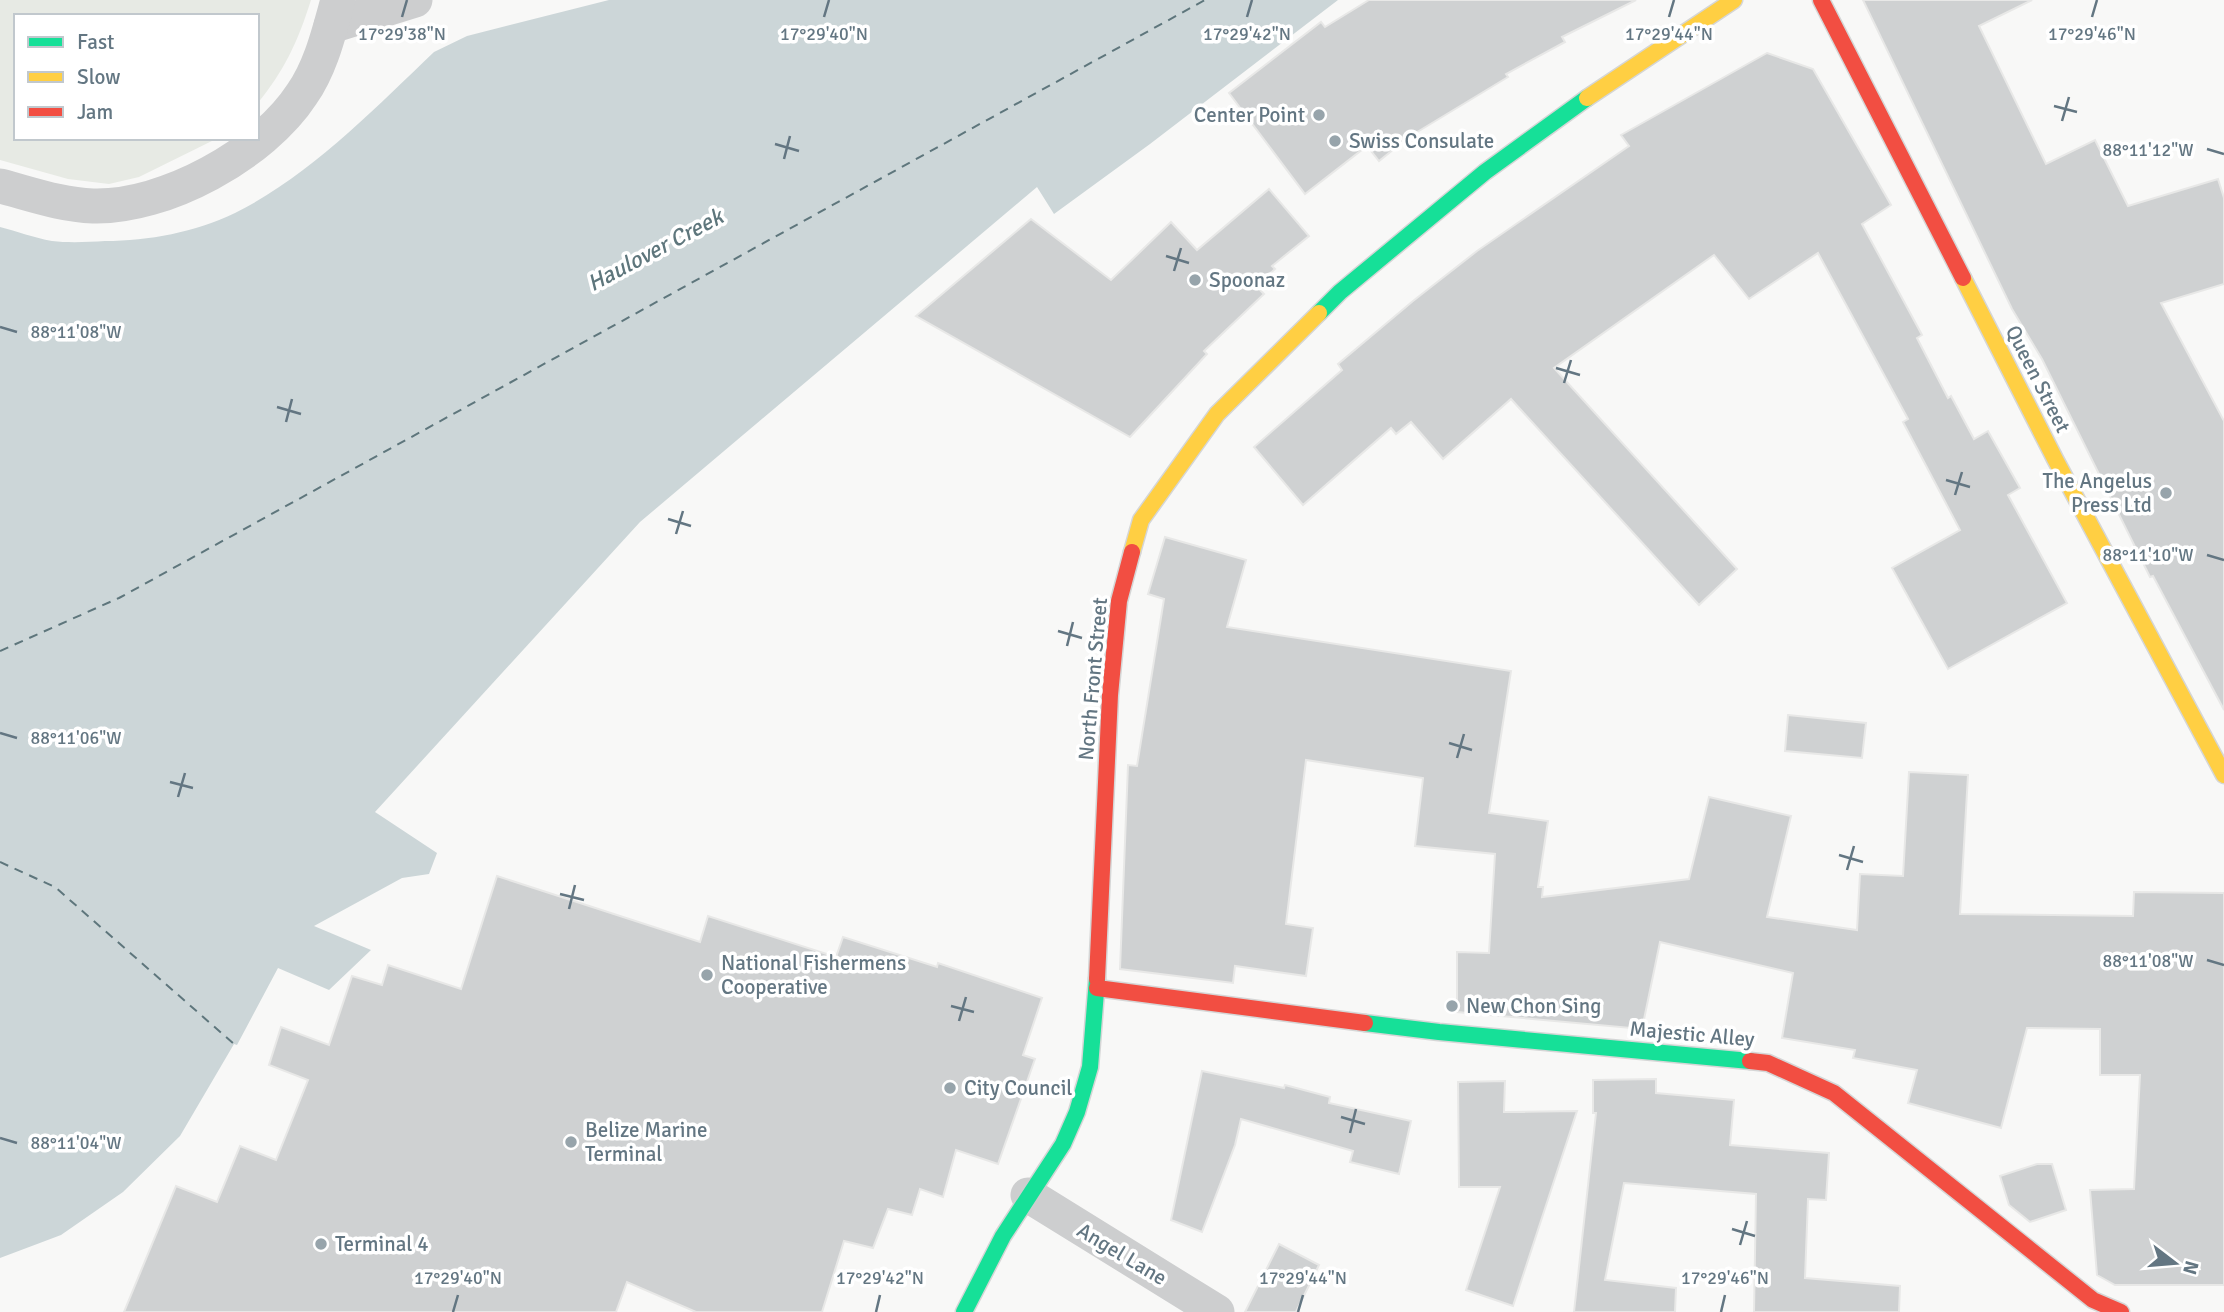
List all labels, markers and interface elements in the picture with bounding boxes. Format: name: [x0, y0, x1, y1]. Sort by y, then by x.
legend: [14, 14, 259, 140]
text: 17°29'38"N: [358, 23, 446, 45]
text: 17°29'40"N: [780, 23, 868, 45]
text: 17°29'42"N: [1203, 23, 1291, 45]
text: 17°29'44"N: [1625, 23, 1713, 45]
text: 17°29'46"N: [2048, 23, 2136, 45]
text: Fast: [77, 29, 114, 55]
text: Slow: [77, 64, 121, 90]
text: Jam: [77, 99, 113, 125]
place label: Center Point: [1194, 102, 1305, 128]
marker: Center Point: [1311, 107, 1327, 123]
place label: Swiss Consulate: [1349, 128, 1494, 154]
marker: Swiss Consulate: [1327, 133, 1343, 149]
text: 88°11'12"W: [2103, 139, 2193, 161]
water label: Haulover Creek: [582, 201, 730, 298]
place label: Spoonaz: [1209, 267, 1285, 293]
marker: Spoonaz: [1187, 272, 1203, 288]
text: 88°11'08"W: [31, 321, 121, 343]
street label: Queen Street: [2000, 321, 2076, 437]
place label: The Angelus Press Ltd: [2043, 468, 2152, 518]
marker: The Angelus Press Ltd: [2158, 485, 2174, 501]
text: 88°11'10"W: [2103, 544, 2193, 566]
street label: North Front Street: [1073, 596, 1113, 762]
text: 88°11'06"W: [31, 727, 121, 749]
place label: National Fishermens Cooperative: [721, 950, 906, 1000]
text: 88°11'08"W: [2103, 950, 2193, 972]
marker: National Fishermens Cooperative: [699, 967, 715, 983]
place label: New Chon Sing: [1466, 993, 1601, 1019]
marker: New Chon Sing: [1444, 998, 1460, 1014]
street label: Majestic Alley: [1628, 1016, 1756, 1052]
place label: City Council: [964, 1075, 1073, 1101]
marker: City Council: [942, 1080, 958, 1096]
place label: Belize Marine Terminal: [585, 1117, 708, 1167]
text: 88°11'04"W: [31, 1132, 121, 1154]
marker: Belize Marine Terminal: [563, 1134, 579, 1150]
street label: Angel Lane: [1072, 1217, 1172, 1291]
north arrow: [2140, 1228, 2210, 1298]
place label: Terminal 4: [335, 1231, 428, 1257]
marker: Terminal 4: [313, 1236, 329, 1252]
text: N: [2177, 1258, 2204, 1277]
text: 17°29'40"N: [414, 1267, 502, 1289]
text: 17°29'42"N: [836, 1267, 924, 1289]
text: 17°29'44"N: [1259, 1267, 1347, 1289]
text: 17°29'46"N: [1681, 1267, 1769, 1289]

